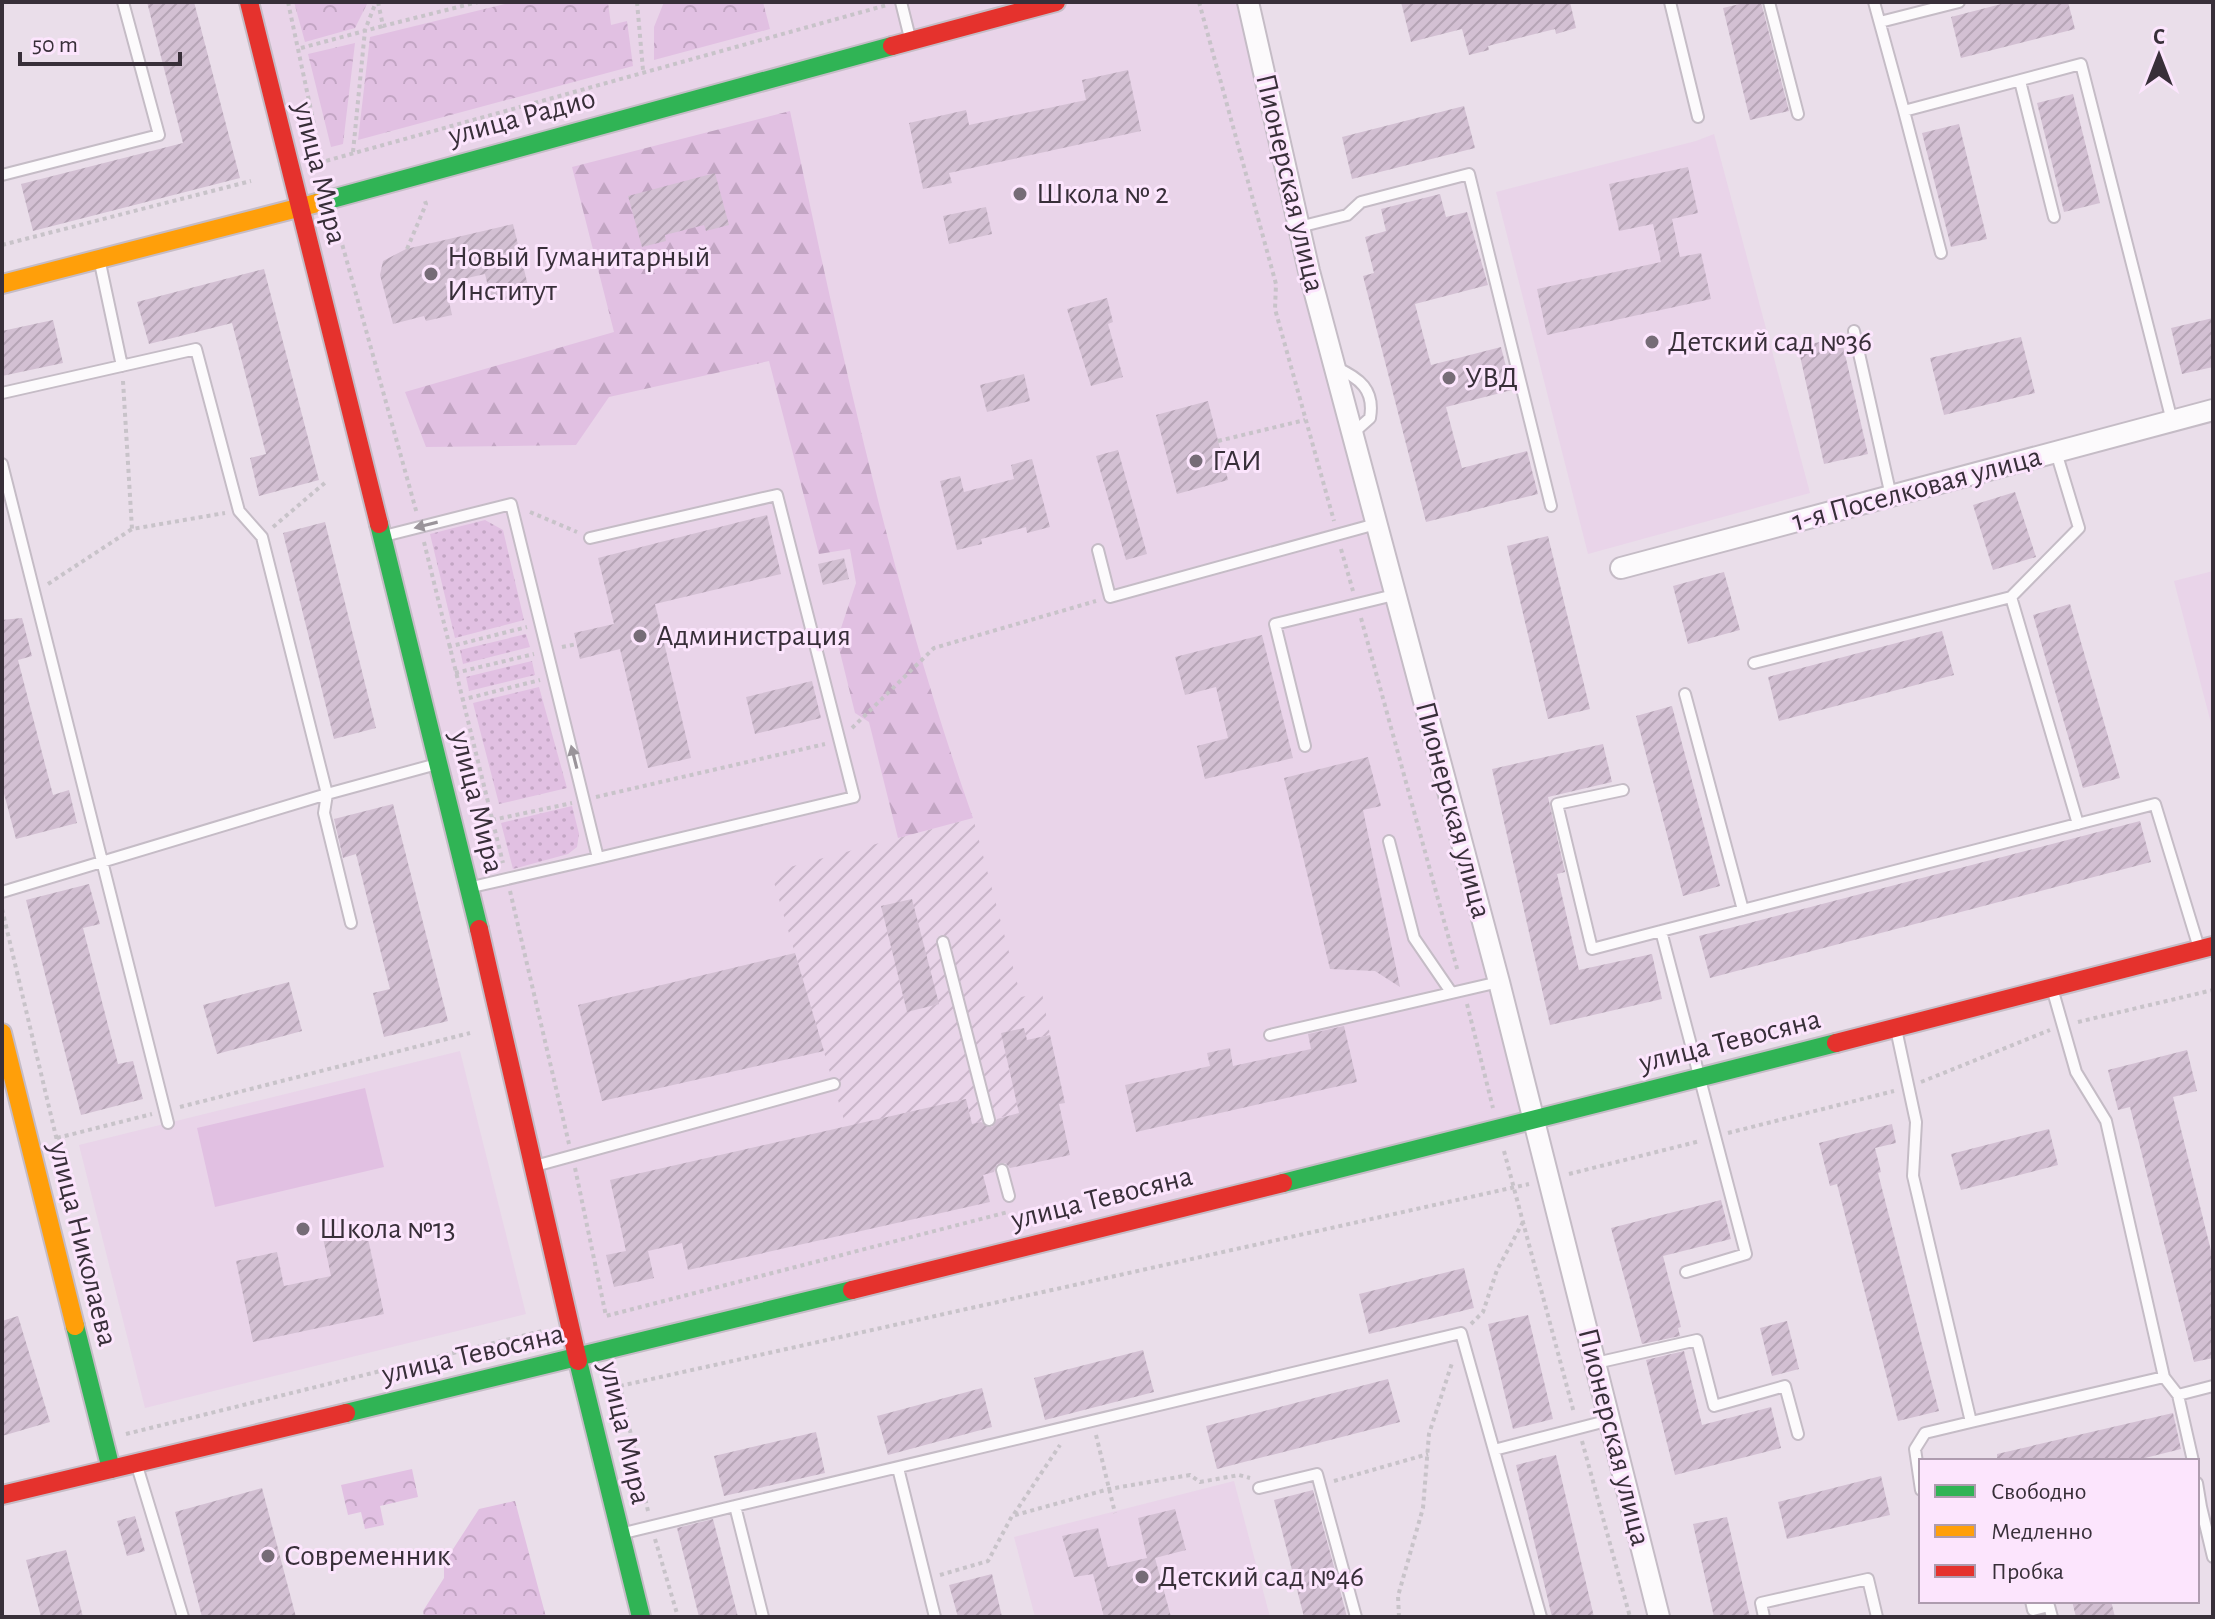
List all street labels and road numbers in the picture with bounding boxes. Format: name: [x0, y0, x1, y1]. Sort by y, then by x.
street label: Пионерская улица: [1250, 71, 1330, 295]
street label: улица Радио: [444, 83, 599, 151]
street label: улица Мира: [288, 98, 352, 247]
street label: 1-я Поселковая улица: [1789, 441, 2045, 537]
street label: Пионерская улица: [1410, 698, 1496, 922]
street label: улица Мира: [445, 727, 509, 876]
street label: улица Тевосяна: [1635, 1004, 1824, 1078]
street label: улица Николаева: [43, 1138, 123, 1349]
street label: улица Тевосяна: [1007, 1161, 1196, 1235]
street label: улица Тевосяна: [378, 1318, 567, 1390]
street label: Пионерская улица: [1572, 1325, 1656, 1549]
street label: улица Мира: [594, 1358, 656, 1507]

